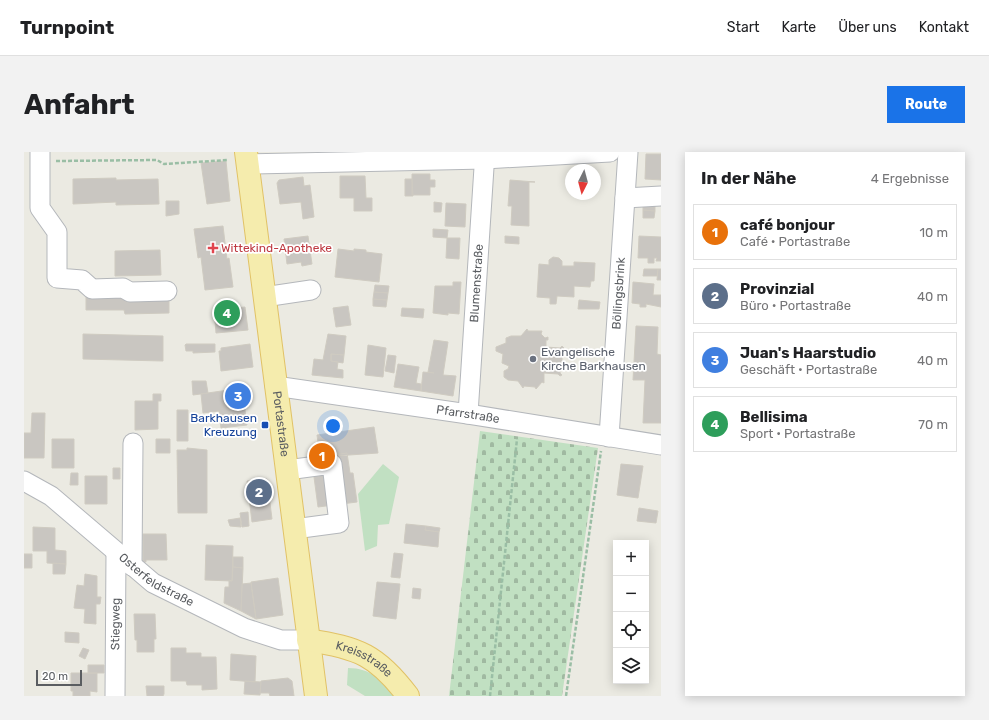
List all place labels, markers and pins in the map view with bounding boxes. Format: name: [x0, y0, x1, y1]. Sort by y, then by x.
place label: Wittekind-Apotheke: [221, 241, 332, 255]
marker: Wittekind-Apotheke: [208, 243, 218, 253]
pin: 4: [214, 298, 240, 328]
place label: Evangelische Kirche Barkhausen: [541, 345, 646, 373]
marker: Evangelische Kirche Barkhausen: [528, 354, 538, 364]
pin: 3: [225, 381, 251, 411]
place label: Barkhausen Kreuzung: [190, 411, 257, 439]
marker: Barkhausen Kreuzung: [260, 420, 270, 430]
pin: 1: [309, 441, 335, 471]
pin: 2: [246, 477, 272, 507]

